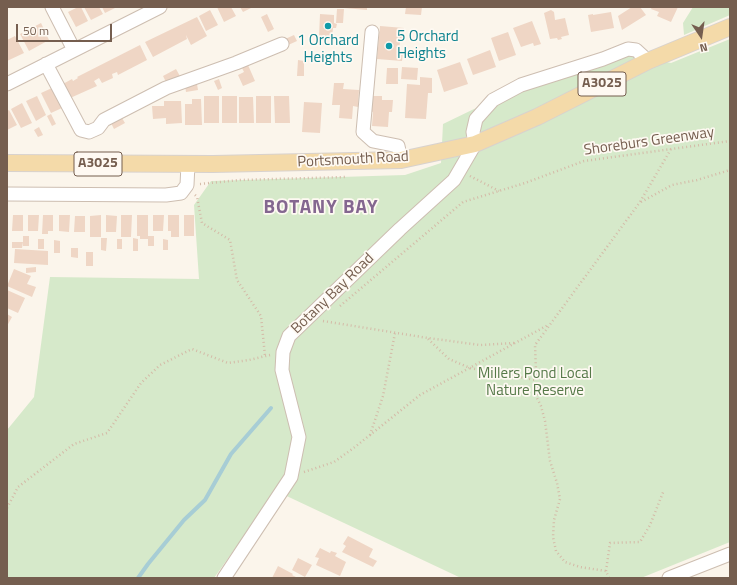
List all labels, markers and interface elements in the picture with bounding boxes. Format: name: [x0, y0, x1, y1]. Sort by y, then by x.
scale bar: [18, 16, 114, 42]
north arrow: [681, 16, 721, 56]
text: 50 m: [23, 21, 49, 40]
marker: 1 Orchard Heights: [323, 21, 333, 31]
place label: 5 Orchard Heights: [397, 28, 459, 63]
place label: 1 Orchard Heights: [297, 32, 359, 67]
text: N: [698, 39, 709, 56]
marker: 5 Orchard Heights: [384, 41, 394, 51]
road number: A3025: [578, 72, 626, 96]
street label: Shoreburs Greenway: [583, 124, 715, 160]
street label: Portsmouth Road: [297, 148, 409, 172]
road number: A3025: [74, 152, 122, 176]
district label: BOTANY BAY: [264, 197, 378, 219]
street label: Botany Bay Road: [288, 250, 378, 338]
park label: Millers Pond Local Nature Reserve: [478, 365, 592, 400]

